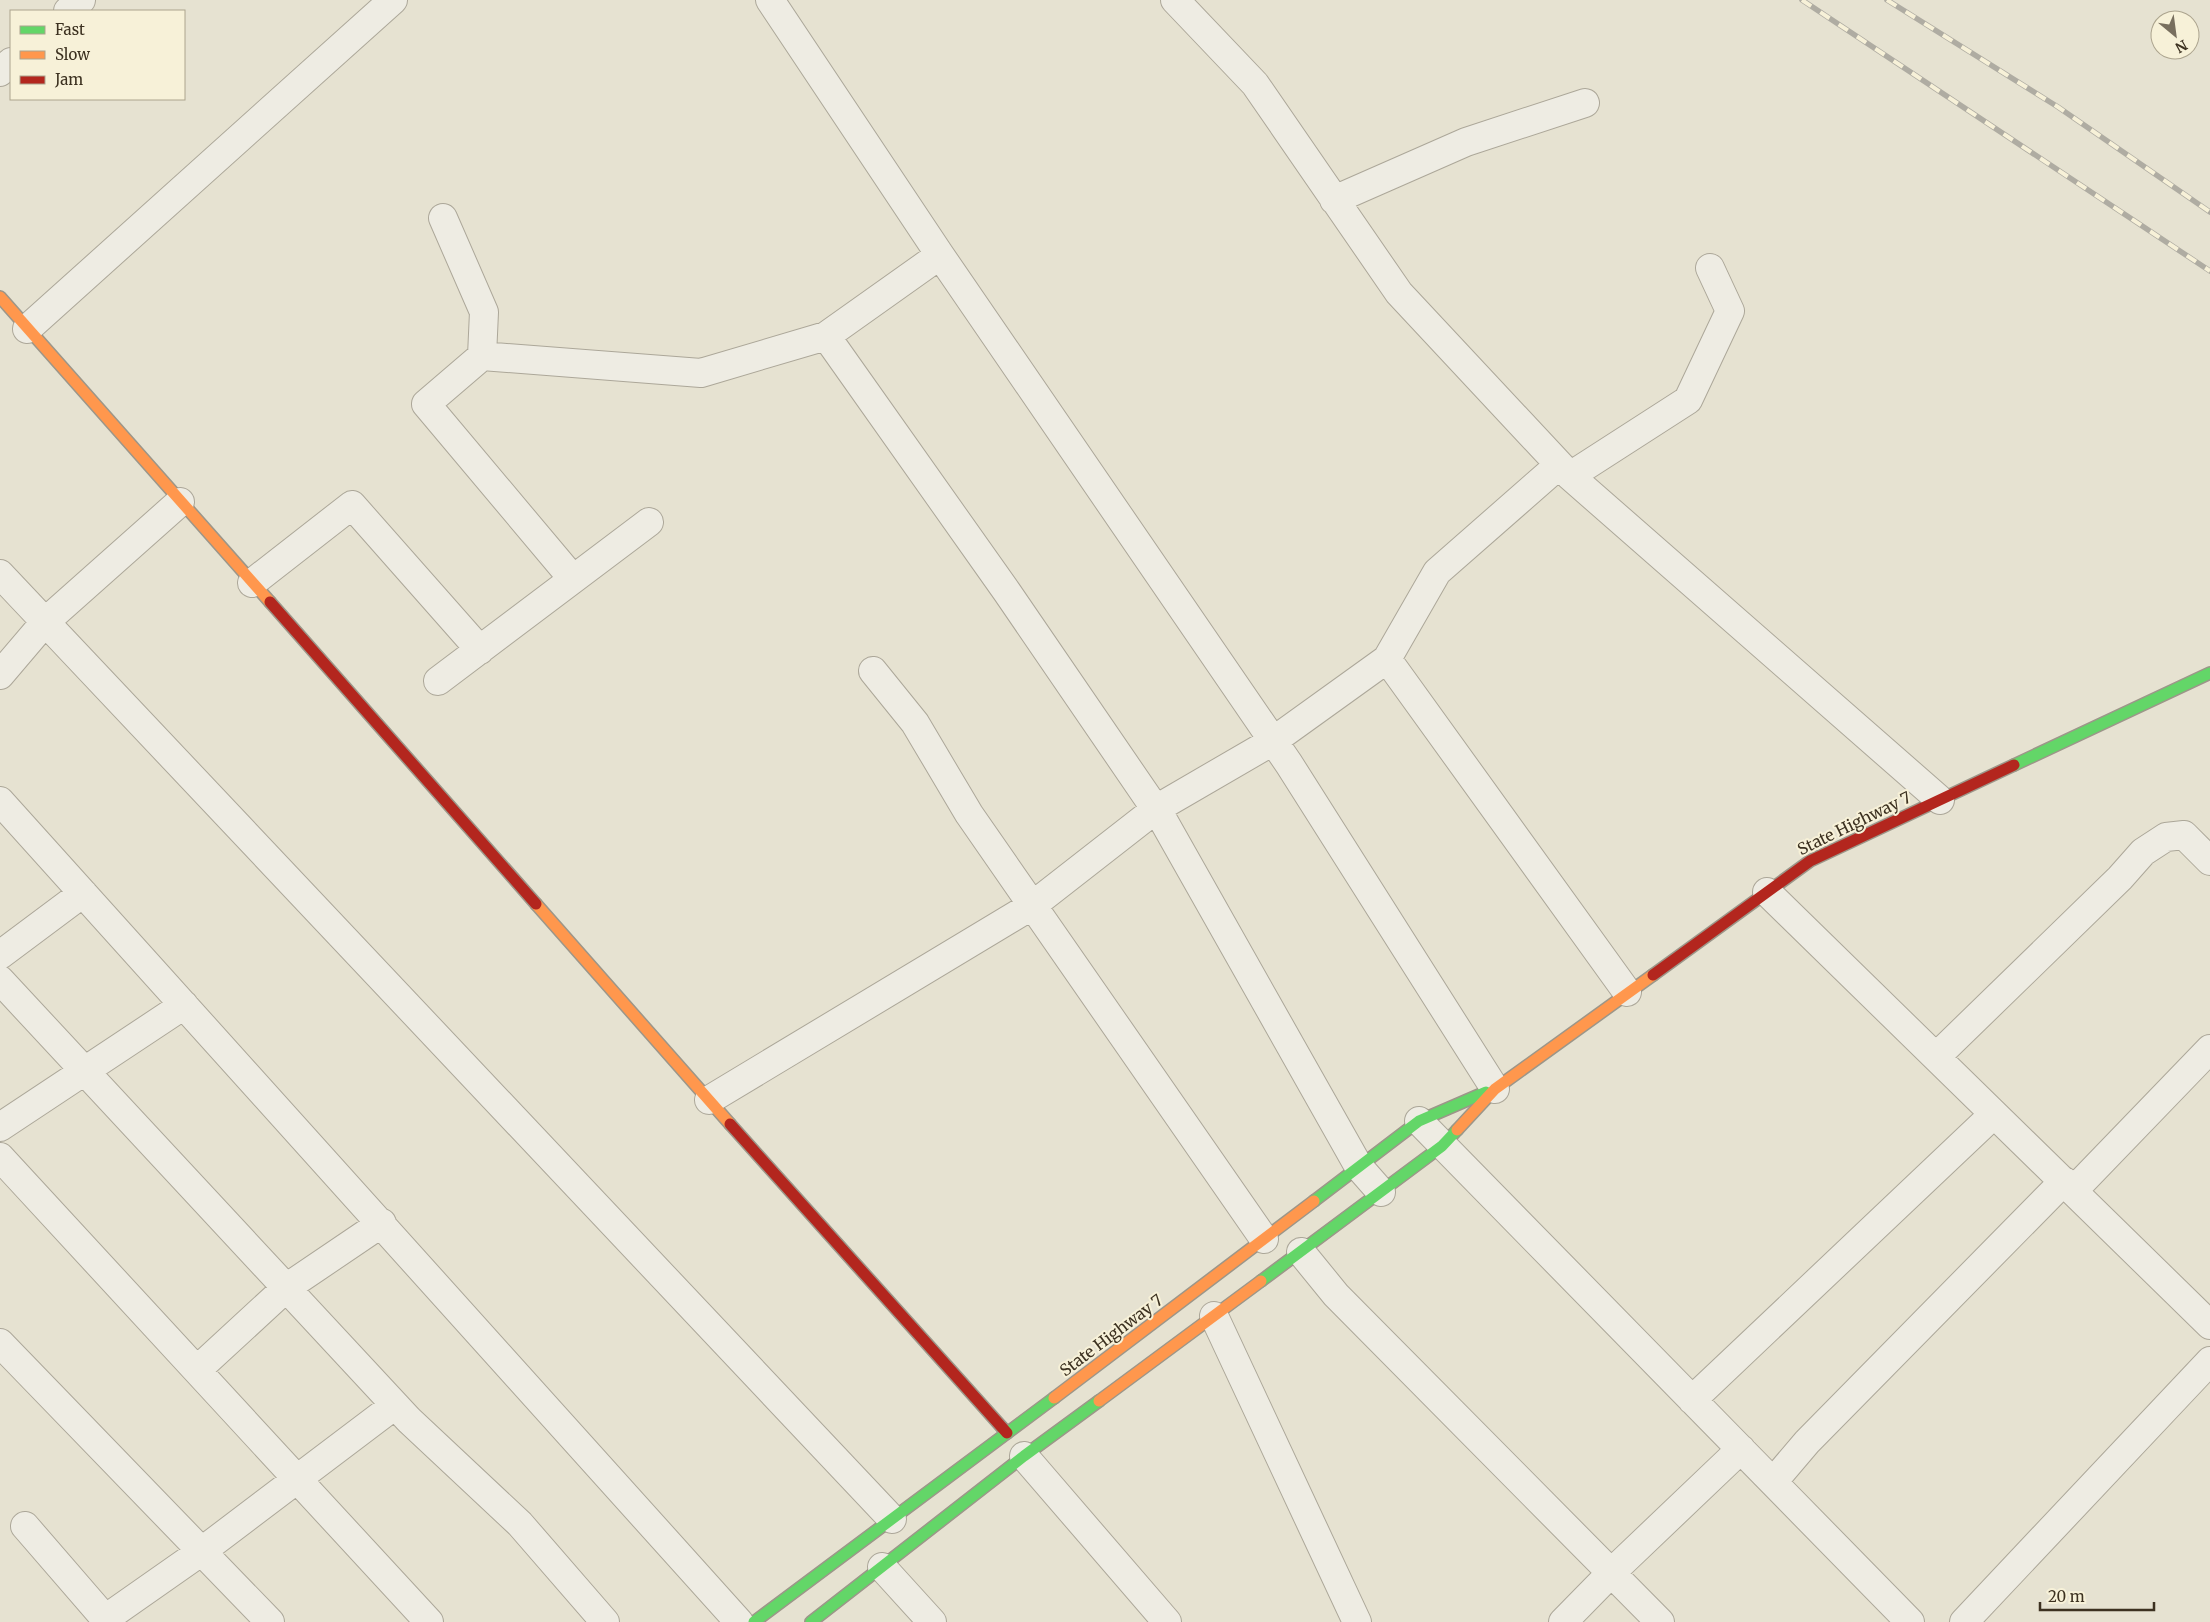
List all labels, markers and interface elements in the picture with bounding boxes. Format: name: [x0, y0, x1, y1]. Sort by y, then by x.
legend: [10, 10, 185, 100]
north arrow: [2150, 10, 2200, 60]
text: Fast: [55, 20, 85, 39]
text: N: [2172, 36, 2191, 57]
text: Slow: [55, 45, 90, 64]
text: Jam: [54, 70, 83, 89]
street label: State Highway 7: [1794, 787, 1914, 859]
street label: State Highway 7: [1056, 1290, 1166, 1380]
scale bar: [2040, 1580, 2154, 1612]
text: 20 m: [2048, 1587, 2085, 1606]

